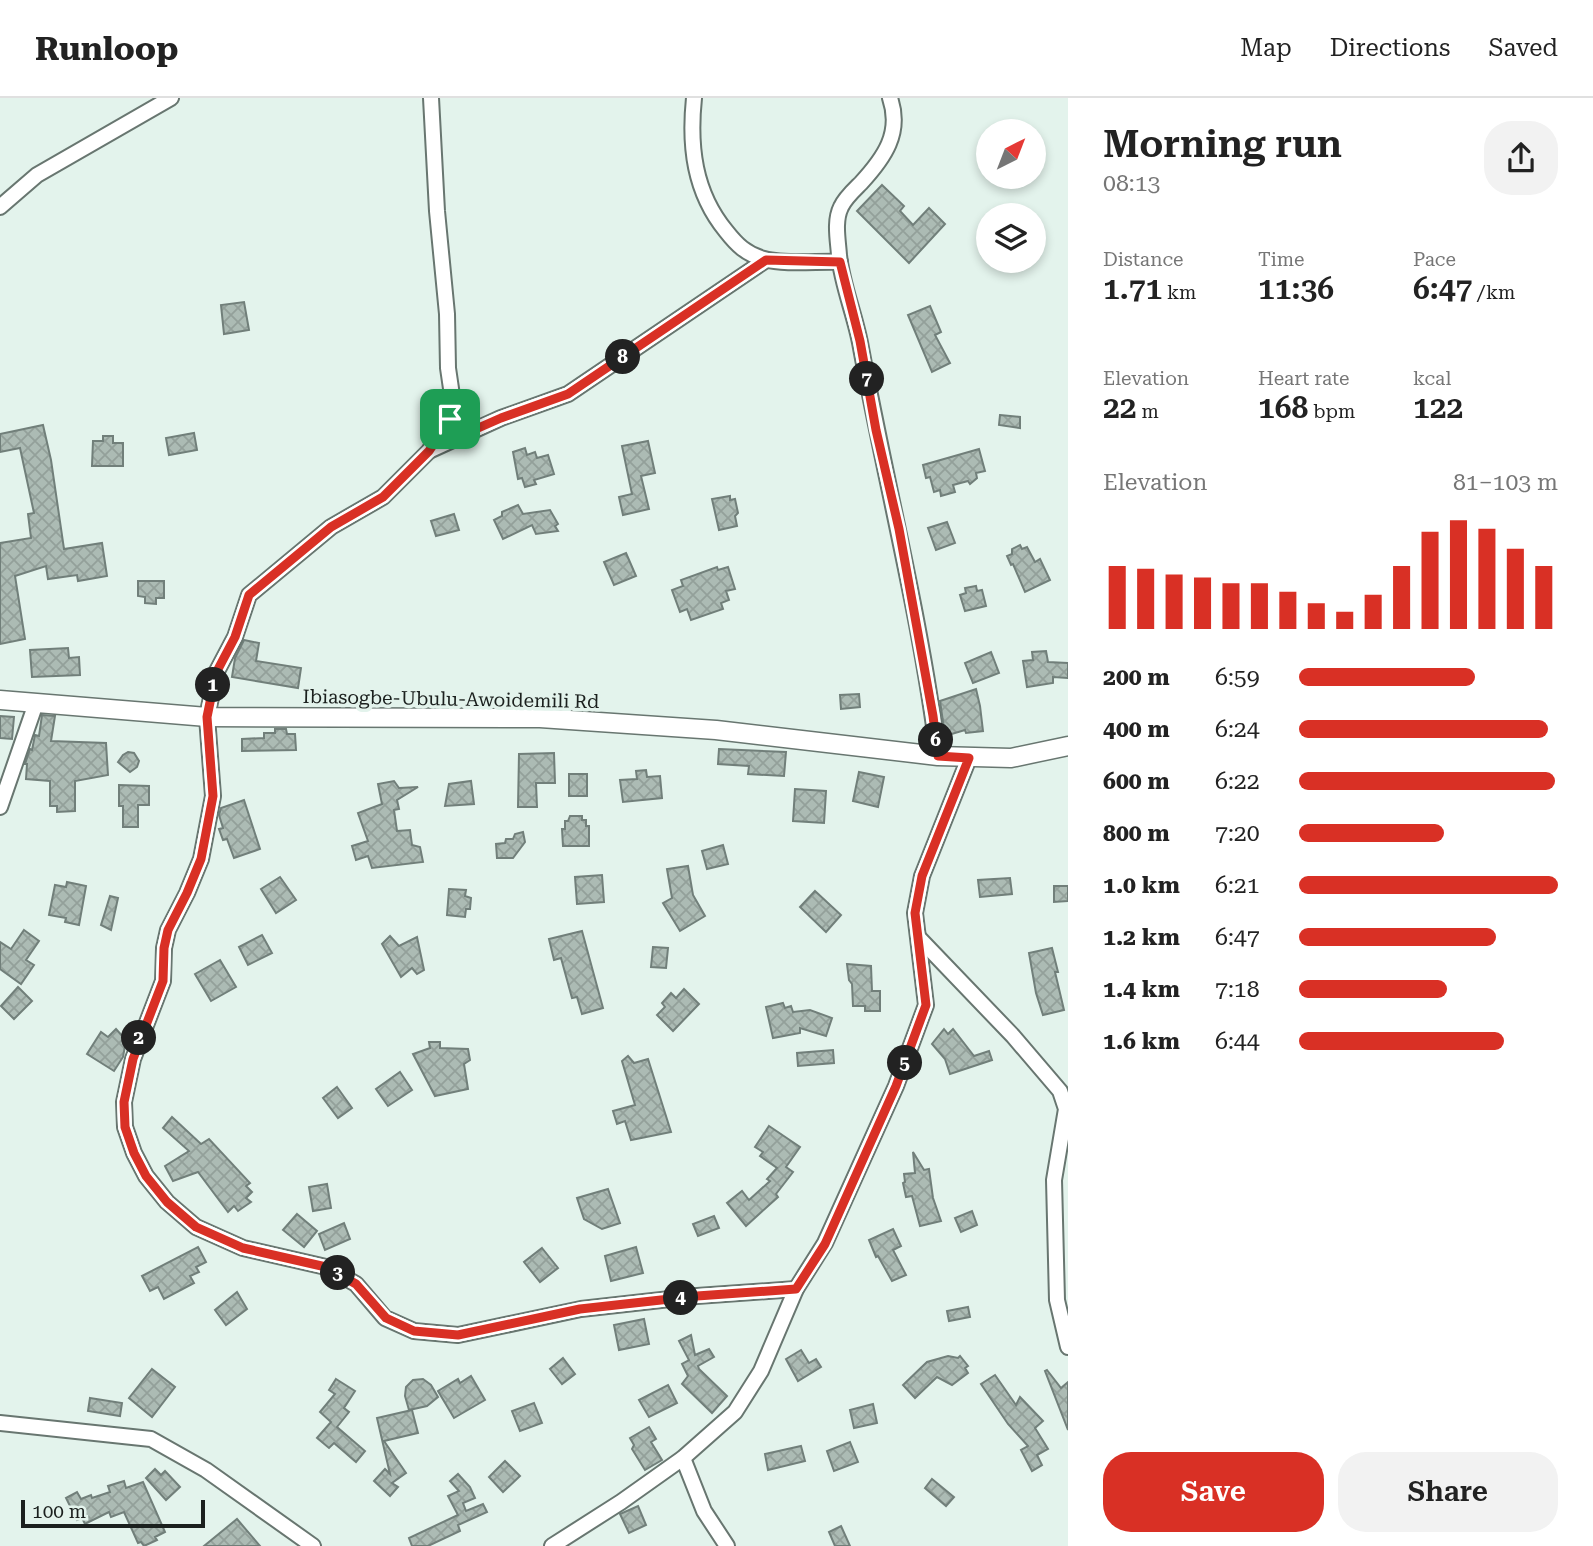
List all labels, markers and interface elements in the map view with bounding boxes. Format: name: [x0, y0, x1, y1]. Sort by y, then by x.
text: Runloop: [35, 29, 178, 68]
text: Map: [1240, 34, 1292, 62]
text: Directions: [1330, 34, 1450, 62]
text: Saved: [1488, 34, 1558, 62]
north arrow: [976, 119, 1046, 189]
map controls: [976, 119, 1046, 273]
button: share: [1484, 121, 1558, 195]
text: Morning run: [1103, 122, 1342, 166]
text: 08:13: [1103, 170, 1160, 197]
button: layers: [976, 203, 1046, 273]
text: Distance: [1103, 248, 1183, 271]
text: Time: [1258, 248, 1305, 271]
text: Pace: [1413, 248, 1456, 271]
text: 1.71: [1103, 271, 1162, 306]
text: 11:36: [1258, 271, 1334, 306]
text: 6:47: [1413, 271, 1472, 306]
text: km: [1162, 281, 1196, 304]
text: /km: [1472, 281, 1515, 304]
pin: 8: [606, 340, 640, 374]
text: 8: [617, 345, 628, 368]
pin: 7: [850, 362, 884, 396]
text: 7: [861, 367, 872, 390]
text: Elevation: [1103, 367, 1189, 390]
text: Heart rate: [1258, 367, 1349, 390]
text: kcal: [1413, 367, 1451, 390]
pin: [420, 389, 480, 449]
text: 22: [1103, 390, 1137, 425]
text: 168: [1258, 390, 1308, 425]
text: 122: [1413, 390, 1463, 425]
icon: arrive: [431, 400, 469, 438]
text: m: [1137, 400, 1159, 423]
text: bpm: [1308, 400, 1355, 423]
text: Elevation: [1103, 469, 1207, 496]
text: 81–103 m: [1453, 469, 1558, 496]
text: 200 m: [1103, 664, 1170, 691]
text: 6:59: [1215, 664, 1260, 691]
pin: 1: [196, 668, 230, 702]
text: 1: [207, 673, 218, 696]
street label: Ibiasogbe-Ubulu-Awoidemili Rd: [303, 685, 599, 713]
text: 400 m: [1103, 716, 1170, 743]
text: 6:24: [1215, 716, 1260, 743]
pin: 6: [918, 722, 954, 758]
text: 6: [930, 728, 941, 751]
text: 600 m: [1103, 768, 1170, 795]
text: 6:22: [1215, 768, 1260, 795]
text: 800 m: [1103, 820, 1170, 847]
text: 7:20: [1215, 820, 1260, 847]
text: 1.0 km: [1103, 872, 1180, 899]
text: 6:21: [1215, 872, 1260, 899]
text: 1.2 km: [1103, 924, 1180, 951]
text: 6:47: [1215, 924, 1260, 951]
text: 1.4 km: [1103, 976, 1180, 1003]
text: 7:18: [1215, 976, 1260, 1003]
pin: 2: [122, 1020, 156, 1056]
text: 2: [133, 1026, 144, 1049]
text: 1.6 km: [1103, 1028, 1180, 1055]
text: 6:44: [1215, 1028, 1260, 1055]
pin: 5: [888, 1046, 922, 1080]
text: 5: [899, 1051, 910, 1074]
pin: 3: [320, 1256, 356, 1290]
text: 3: [332, 1261, 343, 1284]
pin: 4: [664, 1280, 698, 1316]
text: 4: [675, 1286, 686, 1309]
button: Save: [1103, 1452, 1324, 1532]
button: Share: [1338, 1452, 1558, 1532]
scale bar: [21, 1497, 205, 1529]
text: 100 m: [32, 1500, 86, 1523]

